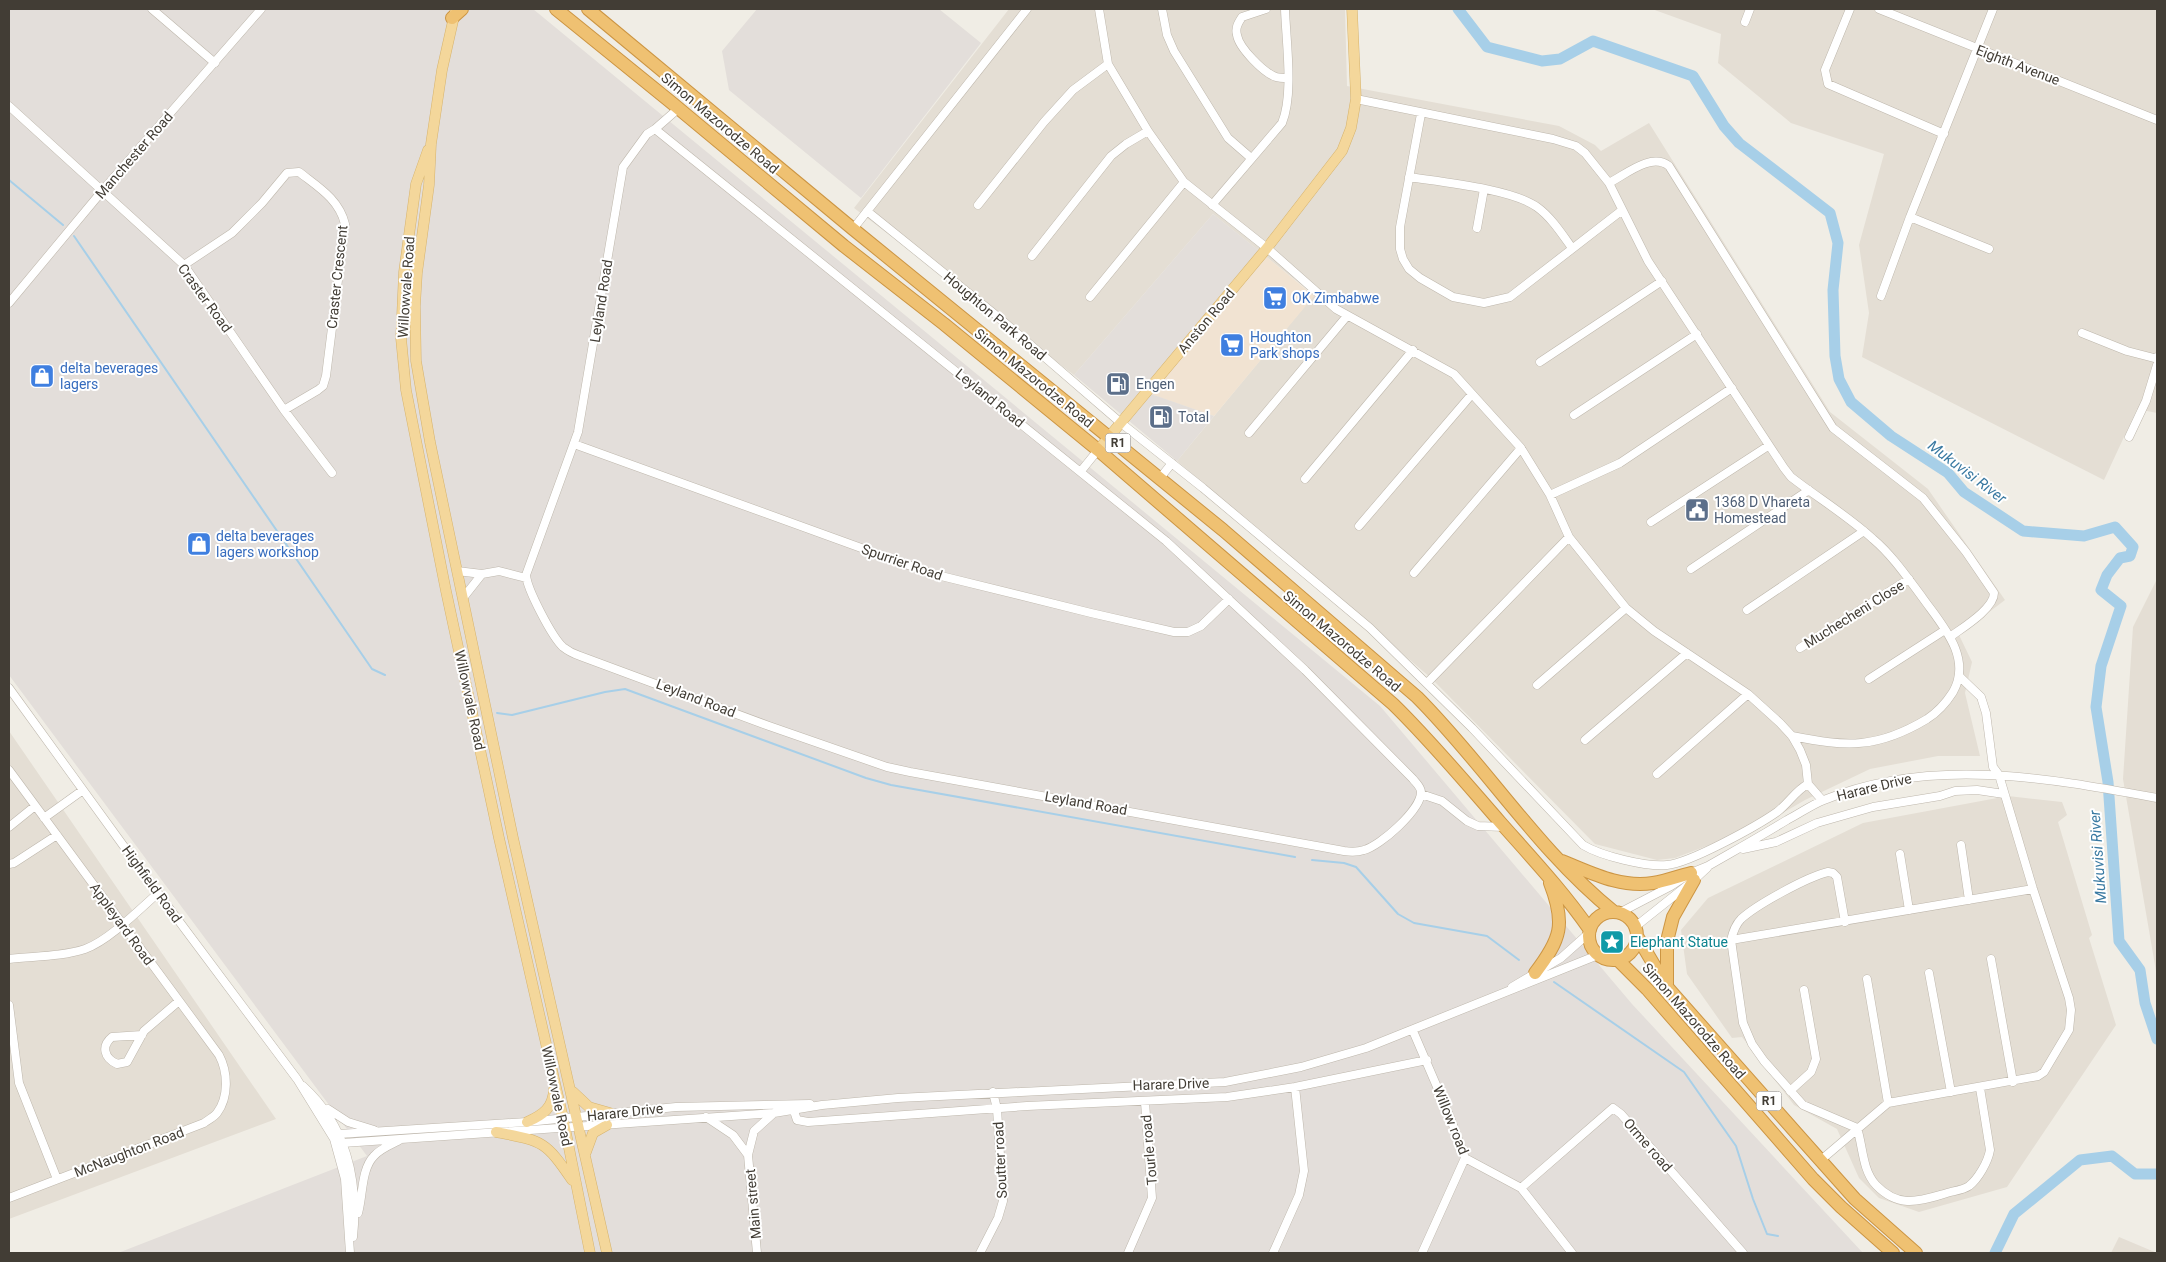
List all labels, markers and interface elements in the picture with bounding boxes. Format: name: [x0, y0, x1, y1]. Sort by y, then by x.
street label: Eighth Avenue: [1974, 42, 2062, 88]
street label: Simon Mazorodze Road: [658, 69, 782, 177]
street label: Manchester Road: [92, 108, 176, 202]
street label: Craster Crescent: [324, 224, 350, 330]
street label: Willowvale Road: [394, 236, 418, 338]
street label: Leyland Road: [587, 258, 615, 344]
street label: Craster Road: [175, 261, 235, 335]
street label: Houghton Park Road: [941, 269, 1049, 363]
street label: Anston Road: [1174, 285, 1238, 357]
supermarket icon: OK Zimbabwe: [1262, 285, 1288, 311]
place label: OK Zimbabwe: [1292, 290, 1379, 306]
street label: Simon Mazorodze Road: [971, 325, 1097, 431]
place label: Houghton Park shops: [1250, 329, 1320, 361]
supermarket icon: Houghton Park shops: [1219, 332, 1245, 358]
place label: delta beverages lagers: [60, 360, 158, 392]
shop icon: delta beverages lagers: [29, 363, 55, 389]
street label: Leyland Road: [952, 365, 1028, 431]
fuel station icon: Engen: [1105, 371, 1131, 397]
place label: Engen: [1136, 376, 1175, 392]
fuel station icon: Total: [1148, 404, 1174, 430]
place label: Total: [1178, 409, 1209, 425]
road number: R1: [1106, 433, 1130, 452]
water label: Mukuvisi River: [1924, 437, 2011, 508]
place label: 1368 D Vhareta Homestead: [1714, 494, 1810, 526]
public building icon: 1368 D Vhareta Homestead: [1684, 497, 1710, 523]
place label: delta beverages lagers workshop: [216, 528, 319, 560]
shop icon: delta beverages lagers workshop: [186, 531, 212, 557]
street label: Spurrier Road: [859, 541, 945, 583]
street label: Muchecheni Close: [1801, 577, 1907, 651]
street label: Simon Mazorodze Road: [1280, 587, 1404, 695]
street label: Willowvale Road: [452, 649, 488, 751]
street label: Leyland Road: [654, 676, 738, 720]
street label: Harare Drive: [1835, 770, 1913, 804]
street label: Leyland Road: [1043, 788, 1129, 818]
water label: Mukuvisi River: [2086, 809, 2110, 904]
street label: Highfield Road: [119, 842, 185, 926]
street label: Appleyard Road: [87, 880, 157, 968]
place icon: Elephant Statue: [1599, 929, 1625, 955]
place label: Elephant Statue: [1630, 934, 1728, 950]
street label: Simon Mazorodze Road: [1639, 960, 1749, 1082]
street label: Willowvale Road: [539, 1045, 575, 1147]
street label: Harare Drive: [1132, 1075, 1210, 1093]
street label: Willow road: [1430, 1083, 1472, 1157]
road number: R1: [1756, 1092, 1782, 1110]
street label: Harare Drive: [586, 1100, 664, 1124]
street label: Tourle road: [1138, 1114, 1160, 1186]
street label: Orme road: [1620, 1115, 1676, 1175]
street label: Soutter road: [990, 1121, 1010, 1199]
street label: McNaughton Road: [72, 1124, 186, 1180]
street label: Main street: [742, 1168, 764, 1240]

